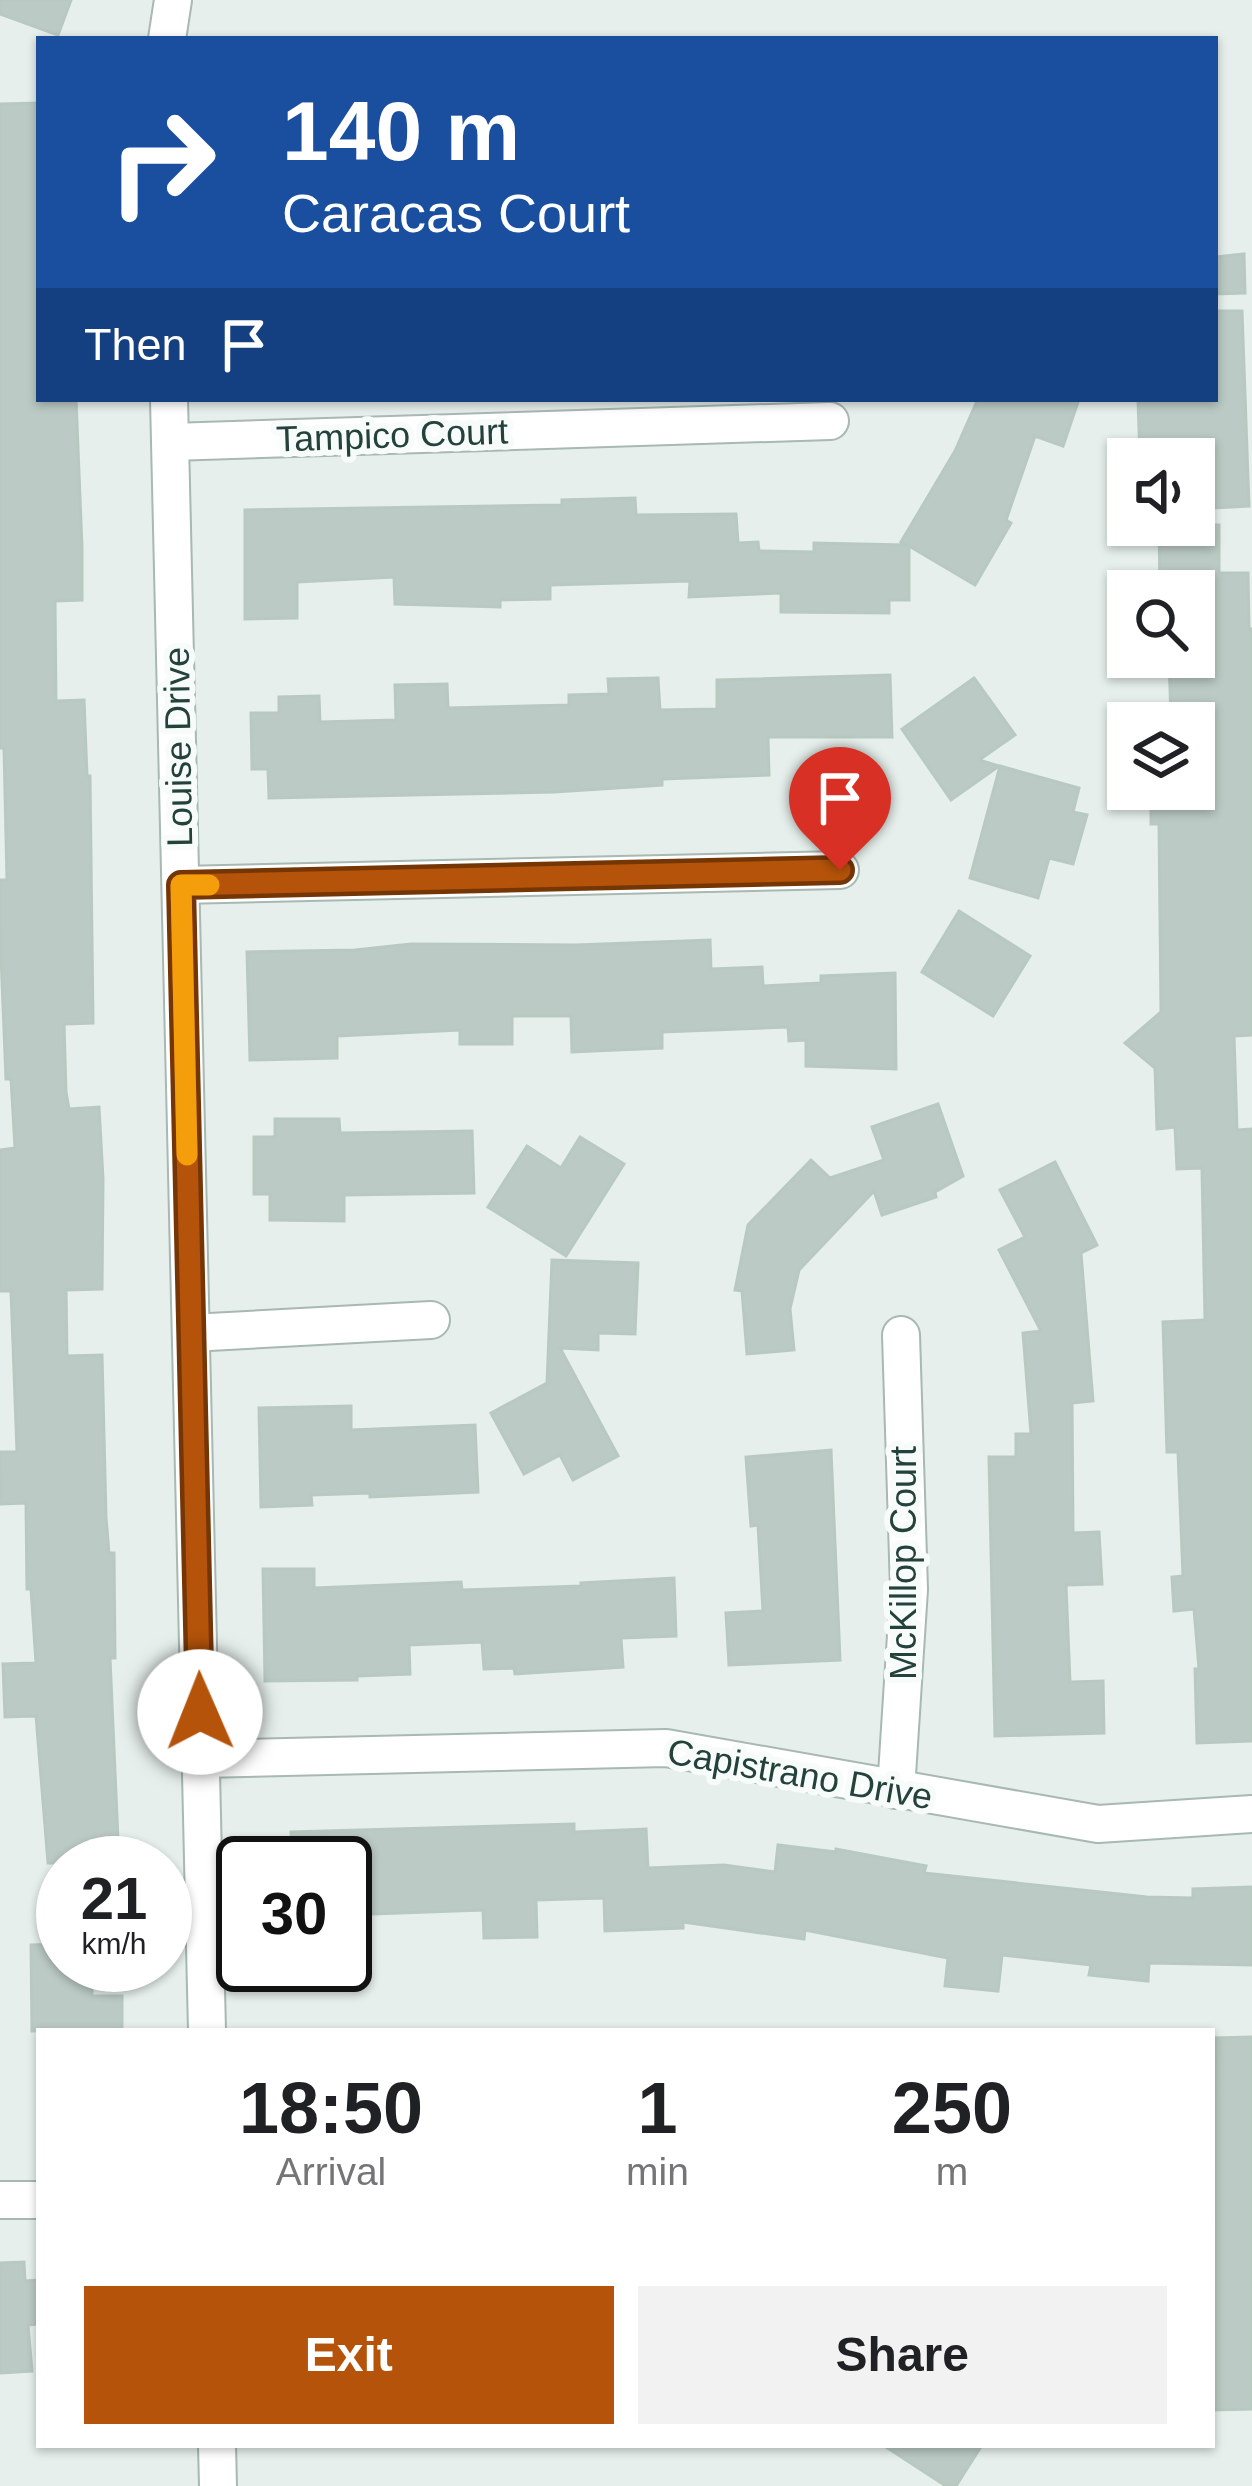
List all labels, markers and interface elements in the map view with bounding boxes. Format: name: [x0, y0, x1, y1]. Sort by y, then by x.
icon: right: [84, 84, 240, 240]
text: 140 m: [282, 84, 520, 178]
text: Caracas Court: [282, 183, 630, 243]
icon: arrive: [211, 312, 277, 378]
text: Then: [84, 319, 187, 370]
street label: Tampico Court: [275, 410, 509, 460]
map controls: [1107, 438, 1215, 810]
button: sound: [1107, 438, 1215, 546]
button: search: [1107, 570, 1215, 678]
street label: Louise Drive: [156, 647, 200, 847]
button: layers: [1107, 702, 1215, 810]
pin: [789, 747, 891, 870]
icon: arrive: [807, 765, 873, 831]
street label: McKillop Court: [883, 1446, 924, 1680]
position arrow: [137, 1649, 263, 1775]
street label: Capistrano Drive: [664, 1731, 936, 1817]
speed limit sign: 30: [216, 1836, 372, 1992]
text: 21: [81, 1865, 147, 1932]
text: km/h: [81, 1927, 147, 1960]
text: 18:50: [239, 2068, 423, 2148]
text: 1: [637, 2068, 678, 2148]
text: 250: [892, 2068, 1012, 2148]
text: Arrival: [276, 2150, 386, 2193]
text: min: [626, 2150, 689, 2193]
text: m: [936, 2150, 968, 2193]
button: Exit: [84, 2286, 614, 2424]
button: Share: [638, 2286, 1167, 2424]

